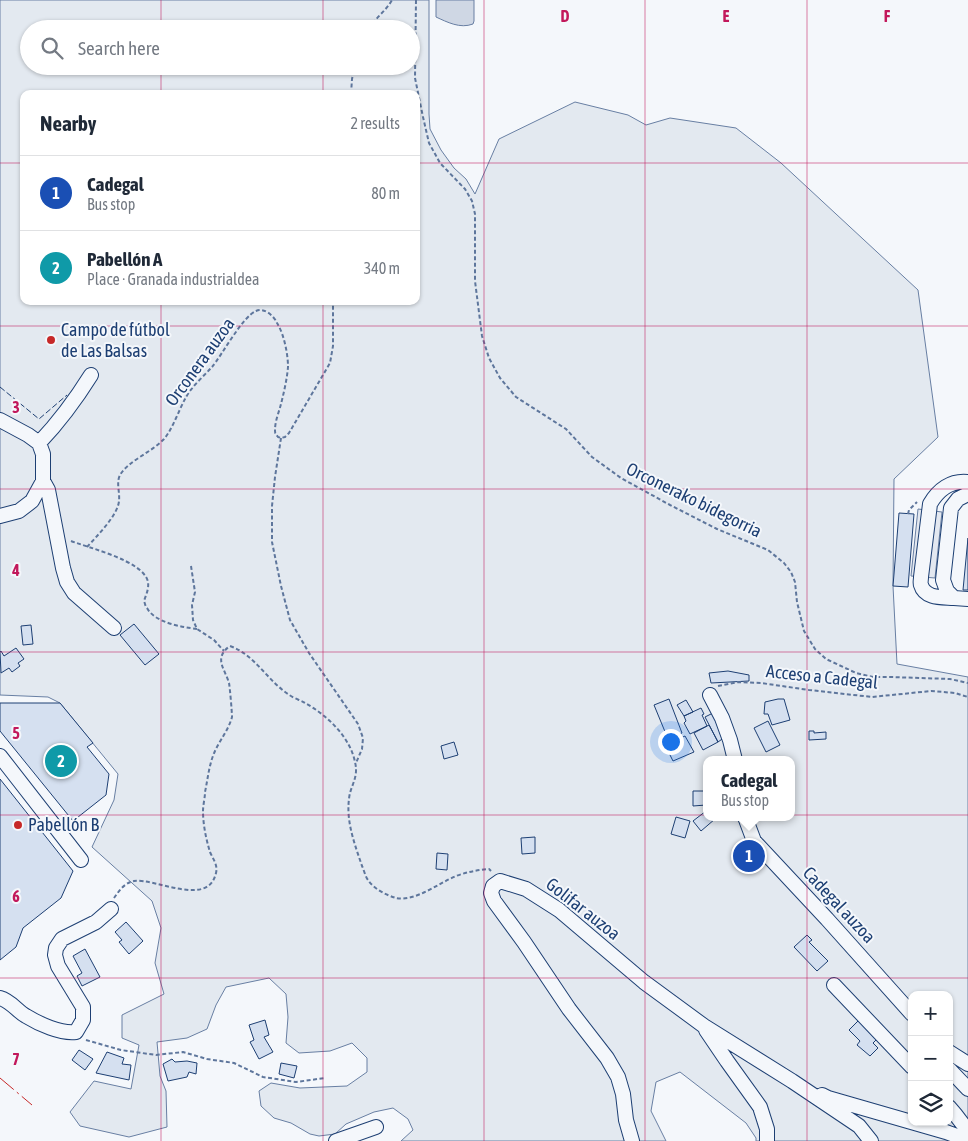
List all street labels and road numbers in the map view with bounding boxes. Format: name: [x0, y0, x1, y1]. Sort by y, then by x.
street label: Orconera auzoa: [161, 314, 239, 410]
street label: Orconerako bidegorria: [623, 458, 765, 541]
street label: Acceso a Cadegal: [765, 660, 879, 693]
street label: Cadegal auzoa: [799, 862, 880, 947]
street label: Golifar auzoa: [542, 873, 625, 944]

